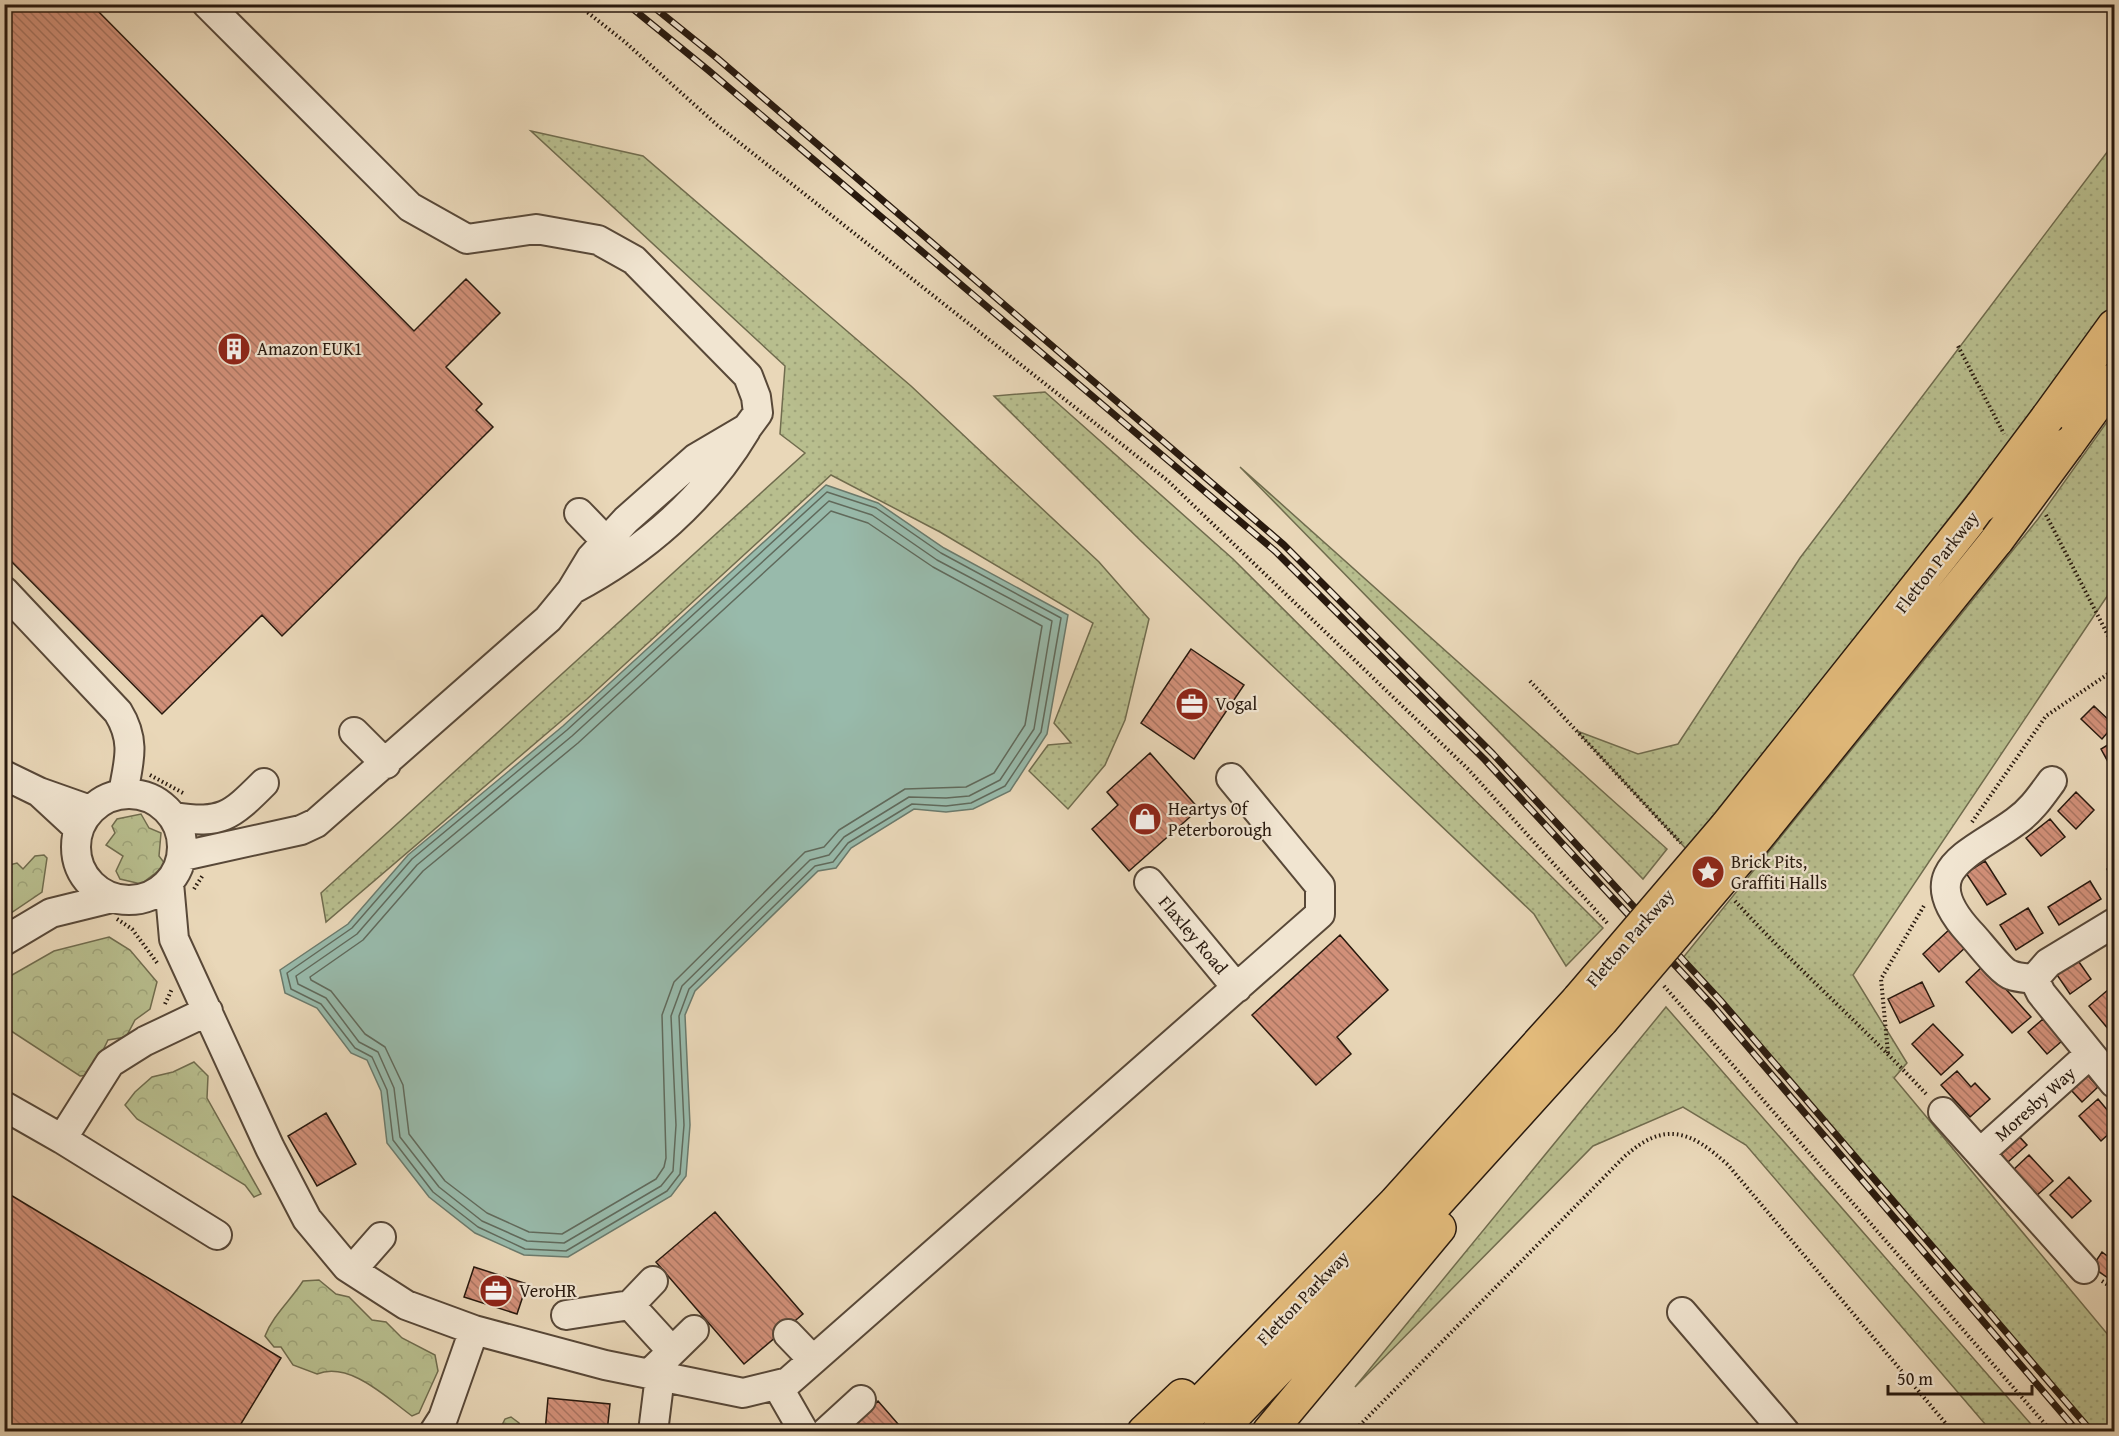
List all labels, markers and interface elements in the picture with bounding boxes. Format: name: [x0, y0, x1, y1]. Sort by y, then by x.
building icon: Amazon EUK1: [216, 331, 252, 367]
place label: Amazon EUK1: [257, 335, 363, 362]
street label: Fletton Parkway: [1888, 505, 1985, 618]
office icon: Vogal: [1174, 686, 1210, 722]
place label: Vogal: [1215, 690, 1257, 717]
place label: Heartys Of Peterborough: [1168, 795, 1272, 843]
shop icon: Heartys Of Peterborough: [1127, 801, 1163, 837]
place label: Brick Pits, Graffiti Halls: [1731, 848, 1827, 896]
place icon: Brick Pits, Graffiti Halls: [1690, 854, 1726, 890]
street label: Fletton Parkway: [1579, 882, 1680, 993]
street label: Flaxley Road: [1152, 889, 1235, 980]
street label: Moresby Way: [1988, 1060, 2081, 1147]
street label: Fletton Parkway: [1250, 1244, 1355, 1351]
office icon: VeroHR: [478, 1273, 514, 1309]
place label: VeroHR: [519, 1277, 577, 1304]
scale bar: [1888, 1358, 2032, 1396]
text: 50 m: [1897, 1365, 1933, 1392]

